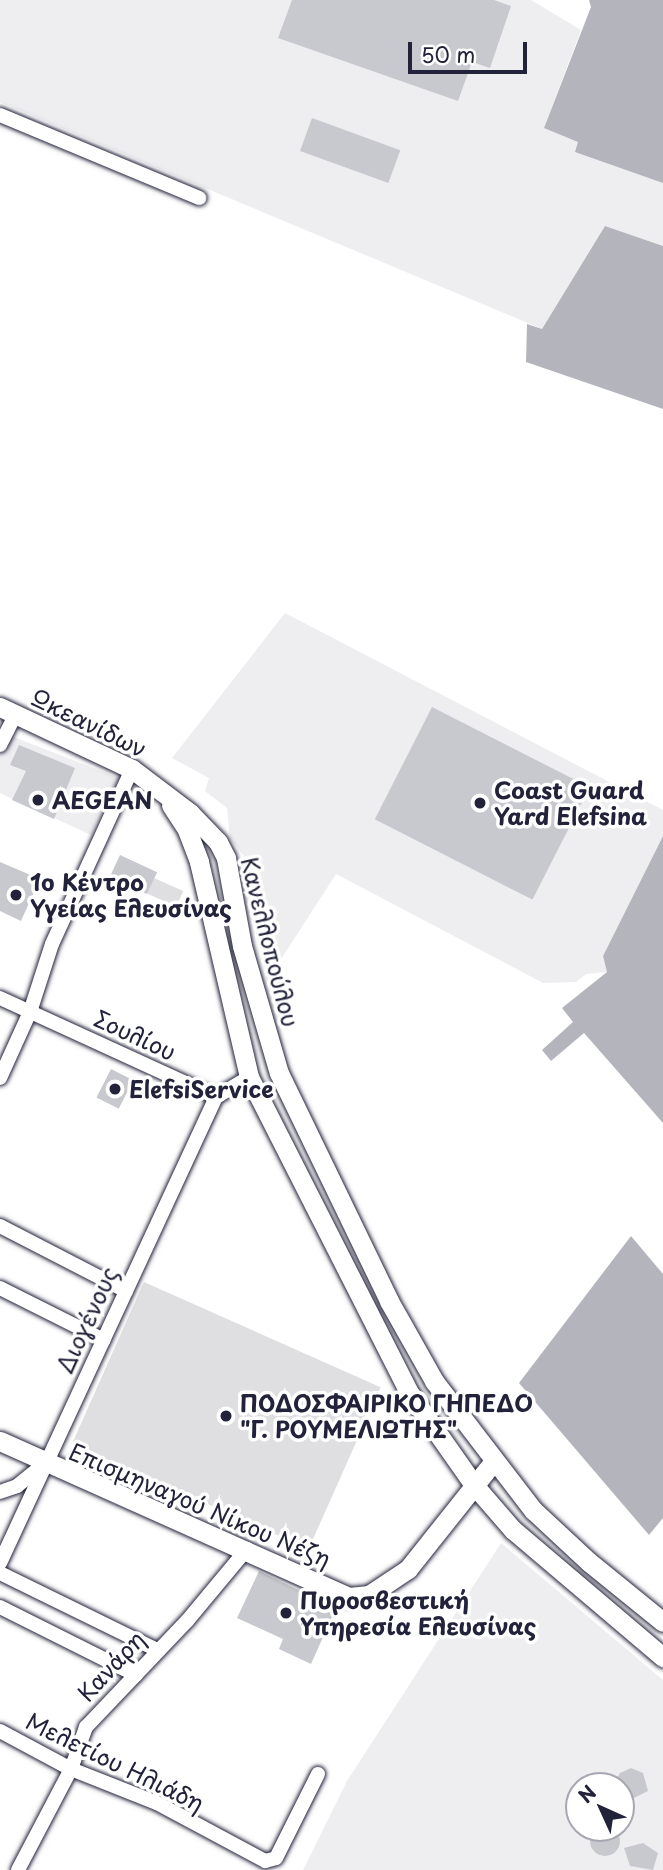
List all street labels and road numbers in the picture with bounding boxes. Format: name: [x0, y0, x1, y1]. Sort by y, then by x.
street label: Ωκεανίδων: [27, 683, 151, 763]
street label: Κανελλοπούλου: [236, 854, 304, 1030]
street label: Σουλίου: [90, 1004, 180, 1066]
street label: Διογένους: [51, 1263, 123, 1377]
street label: Επισμηναγού Νίκου Νέζη: [65, 1437, 335, 1573]
street label: Κανάρη: [72, 1625, 150, 1707]
street label: Μελετίου Ηλιάδη: [21, 1707, 209, 1817]

